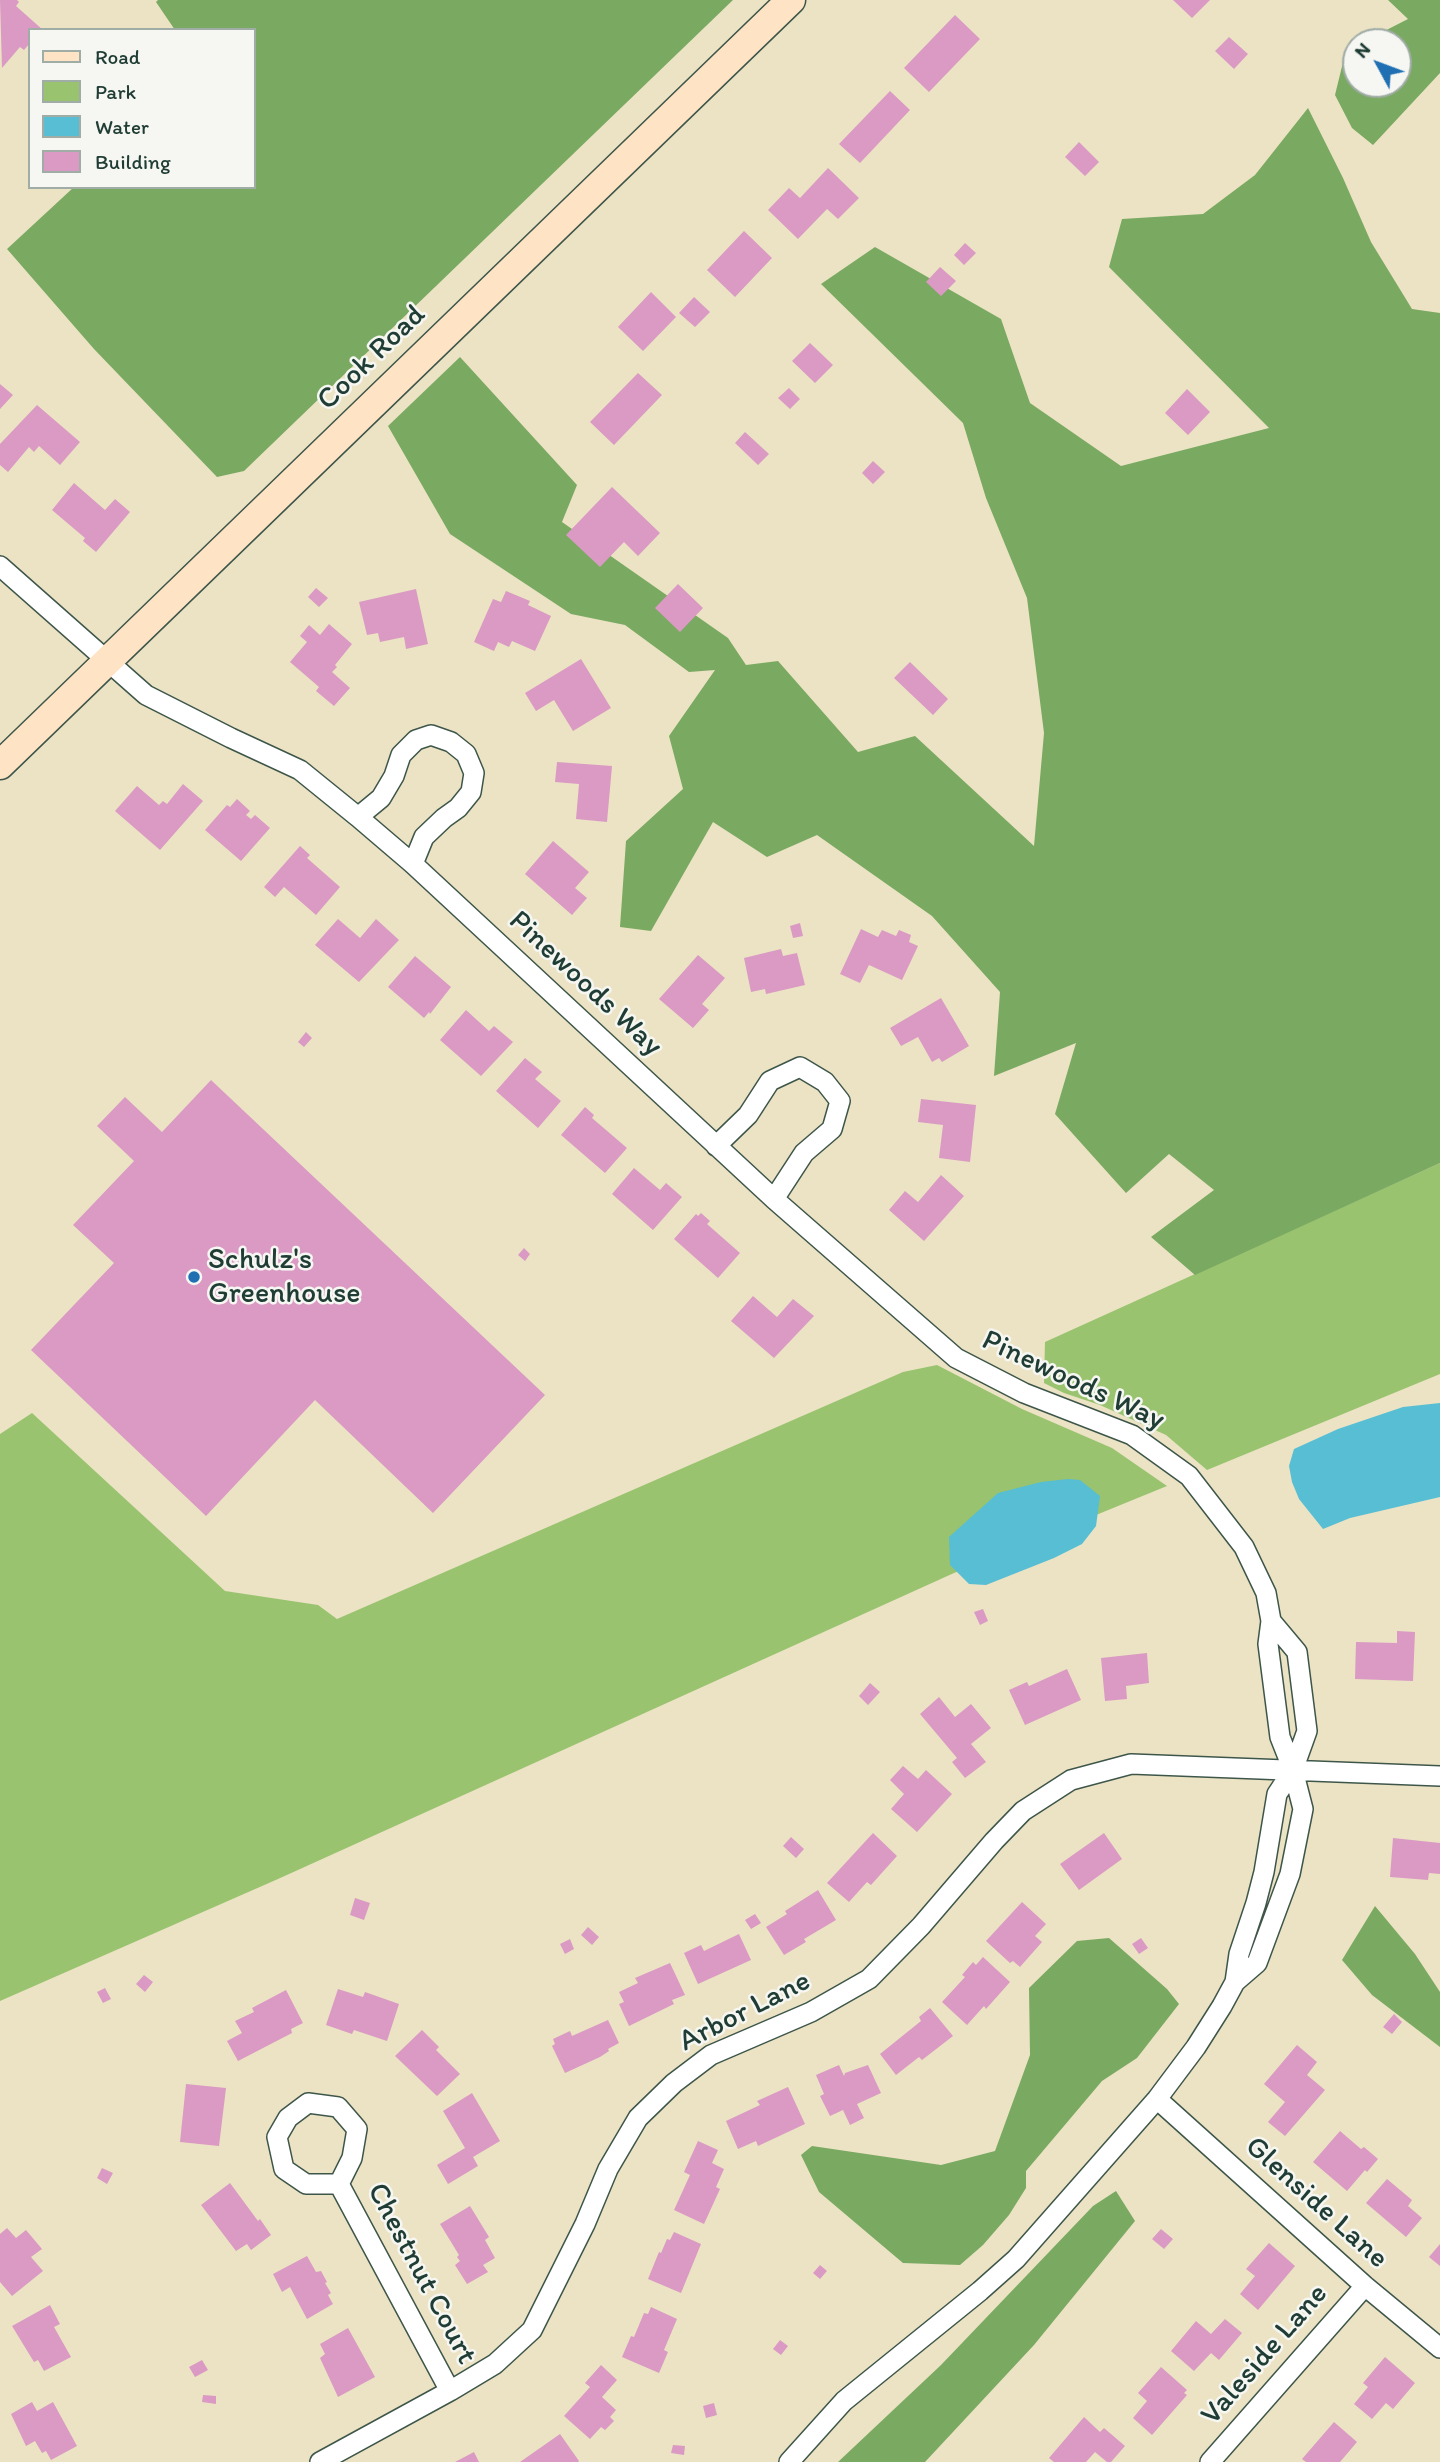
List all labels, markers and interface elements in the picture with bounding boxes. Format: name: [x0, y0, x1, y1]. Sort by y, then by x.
legend: [28, 28, 256, 189]
north arrow: [1342, 28, 1412, 98]
text: N: [1349, 38, 1375, 63]
text: Road: [95, 44, 140, 69]
text: Park: [95, 79, 136, 104]
text: Water: [95, 114, 149, 139]
text: Building: [95, 149, 171, 174]
street label: Cook Road: [310, 298, 434, 418]
street label: Pinewoods Way: [501, 904, 669, 1064]
place label: Schulz's Greenhouse: [208, 1242, 361, 1312]
marker: Schulz's Greenhouse: [186, 1269, 202, 1285]
street label: Pinewoods Way: [976, 1323, 1170, 1439]
street label: Arbor Lane: [673, 1964, 817, 2060]
street label: Glenside Lane: [1237, 2129, 1395, 2277]
street label: Chestnut Court: [358, 2177, 484, 2371]
street label: Valeside Lane: [1194, 2277, 1336, 2433]

